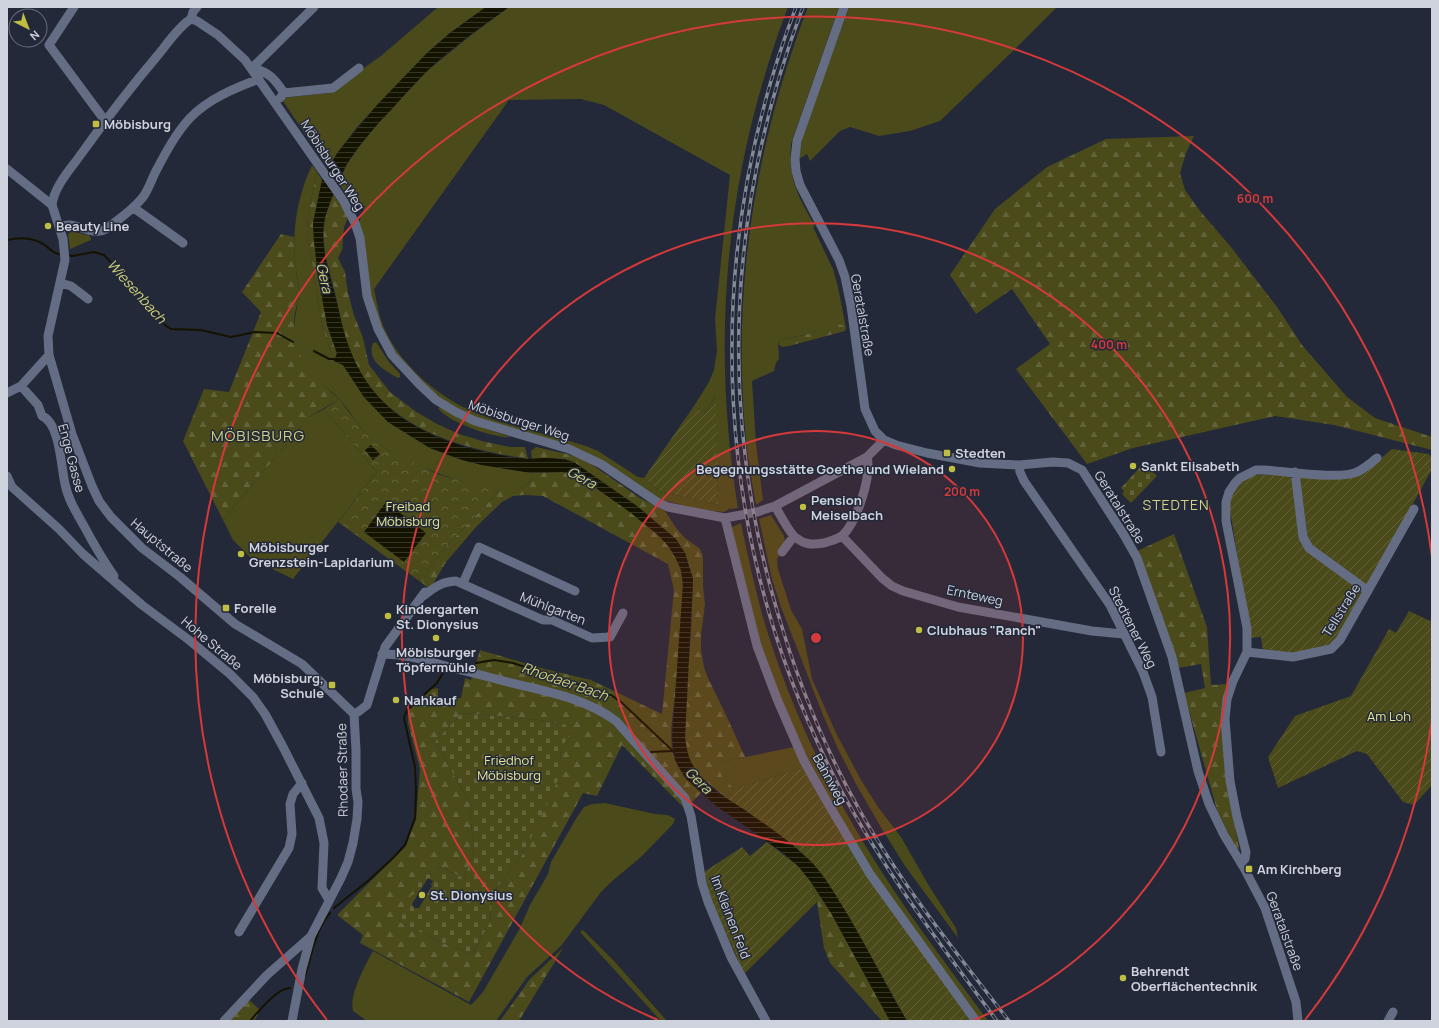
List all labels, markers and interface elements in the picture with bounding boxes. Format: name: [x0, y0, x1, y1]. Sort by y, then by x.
north arrow: [8, 8, 48, 48]
text: N: [27, 28, 43, 44]
place label: Möbisburg: [104, 115, 171, 133]
street label: Möbisburger Weg: [297, 116, 369, 214]
marker: Möbisburg: [91, 119, 101, 129]
text: 600 m: [1237, 190, 1273, 207]
place label: Beauty Line: [56, 217, 129, 235]
marker: Beauty Line: [43, 221, 53, 231]
water label: Wiesenbach: [103, 255, 171, 328]
water label: Gera: [312, 261, 338, 296]
street label: Geratalstraße: [847, 273, 879, 358]
text: 400 m: [1091, 336, 1127, 353]
street label: Möbisburger Weg: [466, 395, 572, 445]
street label: Enge Gasse: [54, 422, 90, 495]
district label: MÖBISBURG: [211, 425, 305, 446]
place label: Stedten: [955, 444, 1006, 462]
marker: Stedten: [942, 448, 952, 458]
place label: Sankt Elisabeth: [1141, 457, 1239, 475]
place label: Begegnungsstätte Goethe und Wieland: [696, 460, 944, 478]
water label: Gera: [564, 461, 601, 493]
marker: Sankt Elisabeth: [1128, 461, 1138, 471]
marker: Begegnungsstätte Goethe und Wieland: [947, 464, 957, 474]
street label: Geratalstraße: [1090, 467, 1150, 547]
text: 200 m: [944, 483, 980, 500]
place label: Pension Meiselbach: [811, 491, 883, 524]
district label: STEDTEN: [1143, 495, 1210, 514]
park label: Freibad Möbisburg: [376, 497, 440, 530]
marker: Pension Meiselbach: [798, 502, 808, 512]
street label: Hauptstraße: [127, 514, 197, 577]
place label: Möbisburger Grenzstein-Lapidarium: [249, 538, 394, 571]
marker: Möbisburger Grenzstein-Lapidarium: [236, 549, 246, 559]
street label: Ernteweg: [945, 580, 1005, 610]
street label: Tellstraße: [1318, 580, 1365, 640]
street label: Stedtener Weg: [1105, 583, 1161, 671]
street label: Mühlgarten: [518, 587, 588, 629]
place label: Forelle: [234, 599, 277, 617]
place label: Kindergarten St. Dionysius: [396, 600, 479, 633]
marker: Forelle: [221, 603, 231, 613]
marker: Kindergarten St. Dionysius: [383, 611, 393, 621]
street label: Hohe Straße: [178, 612, 247, 674]
place label: Clubhaus "Ranch": [927, 621, 1041, 639]
marker: Clubhaus "Ranch": [914, 625, 924, 635]
centre of rings: [809, 631, 823, 645]
marker: Möbisburger Töpfermühle: [431, 633, 441, 643]
place label: Möbisburger Töpfermühle: [396, 643, 476, 676]
water label: Rhodaer Bach: [519, 657, 611, 705]
place label: Möbisburg, Schule: [253, 669, 324, 702]
marker: Möbisburg, Schule: [327, 680, 337, 690]
place label: Nahkauf: [404, 691, 457, 709]
marker: Nahkauf: [391, 695, 401, 705]
park label: Am Loh: [1367, 707, 1411, 725]
street label: Rhodaer Straße: [332, 723, 352, 817]
street label: Bahnweg: [809, 750, 851, 808]
park label: Friedhof Möbisburg: [477, 751, 541, 784]
water label: Gera: [681, 762, 717, 798]
place label: Am Kirchberg: [1257, 860, 1342, 878]
marker: Am Kirchberg: [1244, 864, 1254, 874]
street label: Im Kleinen Feld: [707, 873, 755, 961]
place label: St. Dionysius: [430, 886, 513, 904]
street label: Geratalstraße: [1262, 889, 1308, 973]
marker: St. Dionysius: [417, 890, 427, 900]
place label: Behrendt Oberflächentechnik: [1131, 962, 1258, 995]
marker: Behrendt Oberflächentechnik: [1118, 973, 1128, 983]

